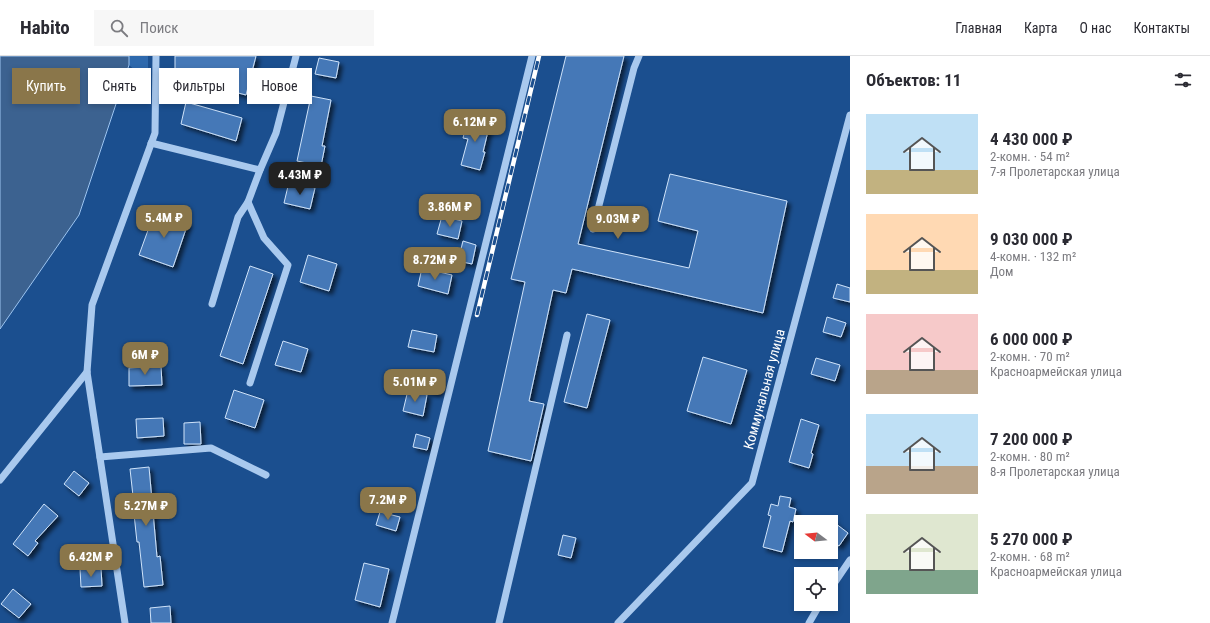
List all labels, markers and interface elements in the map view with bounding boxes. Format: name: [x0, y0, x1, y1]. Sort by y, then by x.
search box: [94, 10, 374, 46]
text: Habito: [20, 16, 70, 39]
icon: search: [108, 17, 130, 39]
text: Поиск: [140, 19, 178, 37]
text: Главная: [955, 20, 1002, 36]
text: Карта: [1024, 20, 1057, 36]
text: О нас: [1079, 20, 1111, 36]
text: Контакты: [1133, 20, 1190, 36]
chip: Купить: [12, 68, 80, 104]
chip: Снять: [88, 68, 151, 104]
chip: Фильтры: [159, 68, 239, 104]
chip: Новое: [247, 68, 312, 104]
icon: filters: [1172, 69, 1194, 91]
text: Объектов: 11: [866, 70, 961, 90]
pin: 6.12M ₽: [438, 109, 512, 143]
text: 6.12M ₽: [453, 114, 497, 129]
text: 4 430 000 ₽: [990, 129, 1073, 149]
icon: home: [898, 130, 946, 178]
text: 2-комн. · 54 m²: [990, 149, 1070, 164]
pin: 4.43M ₽: [263, 162, 337, 196]
text: 7-я Пролетарская улица: [990, 164, 1120, 179]
text: 4.43M ₽: [278, 167, 322, 182]
pin: 3.86M ₽: [413, 194, 487, 228]
text: 3.86M ₽: [428, 199, 472, 214]
pin: 5.4M ₽: [131, 205, 197, 239]
pin: 9.03M ₽: [581, 206, 655, 240]
text: 5.4M ₽: [145, 210, 183, 225]
text: 9.03M ₽: [596, 211, 640, 226]
text: 9 030 000 ₽: [990, 229, 1073, 249]
icon: home: [898, 230, 946, 278]
pin: 8.72M ₽: [398, 247, 472, 281]
text: 4-комн. · 132 m²: [990, 249, 1076, 264]
text: 8.72M ₽: [413, 252, 457, 267]
text: Дом: [990, 264, 1014, 279]
street label: Коммунальная улица: [740, 327, 788, 451]
text: 6 000 000 ₽: [990, 329, 1073, 349]
icon: home: [898, 330, 946, 378]
pin: 6M ₽: [121, 342, 169, 376]
text: 6M ₽: [131, 347, 159, 362]
text: 2-комн. · 70 m²: [990, 349, 1070, 364]
text: Красноармейская улица: [990, 364, 1122, 379]
pin: 5.01M ₽: [378, 369, 452, 403]
text: 5.01M ₽: [393, 374, 437, 389]
text: 7 200 000 ₽: [990, 429, 1073, 449]
icon: home: [898, 430, 946, 478]
text: 2-комн. · 80 m²: [990, 449, 1070, 464]
text: 8-я Пролетарская улица: [990, 464, 1120, 479]
pin: 7.2M ₽: [355, 487, 421, 521]
text: 7.2M ₽: [369, 492, 407, 507]
pin: 5.27M ₽: [109, 493, 183, 527]
text: 5.27M ₽: [124, 498, 168, 513]
north arrow: [794, 515, 838, 559]
map controls: [794, 515, 838, 611]
text: 5 270 000 ₽: [990, 529, 1073, 549]
icon: home: [898, 530, 946, 578]
pin: 6.42M ₽: [54, 544, 128, 578]
text: 6.42M ₽: [69, 549, 113, 564]
text: 2-комн. · 68 m²: [990, 549, 1070, 564]
text: Красноармейская улица: [990, 564, 1122, 579]
button: locate: [794, 567, 838, 611]

